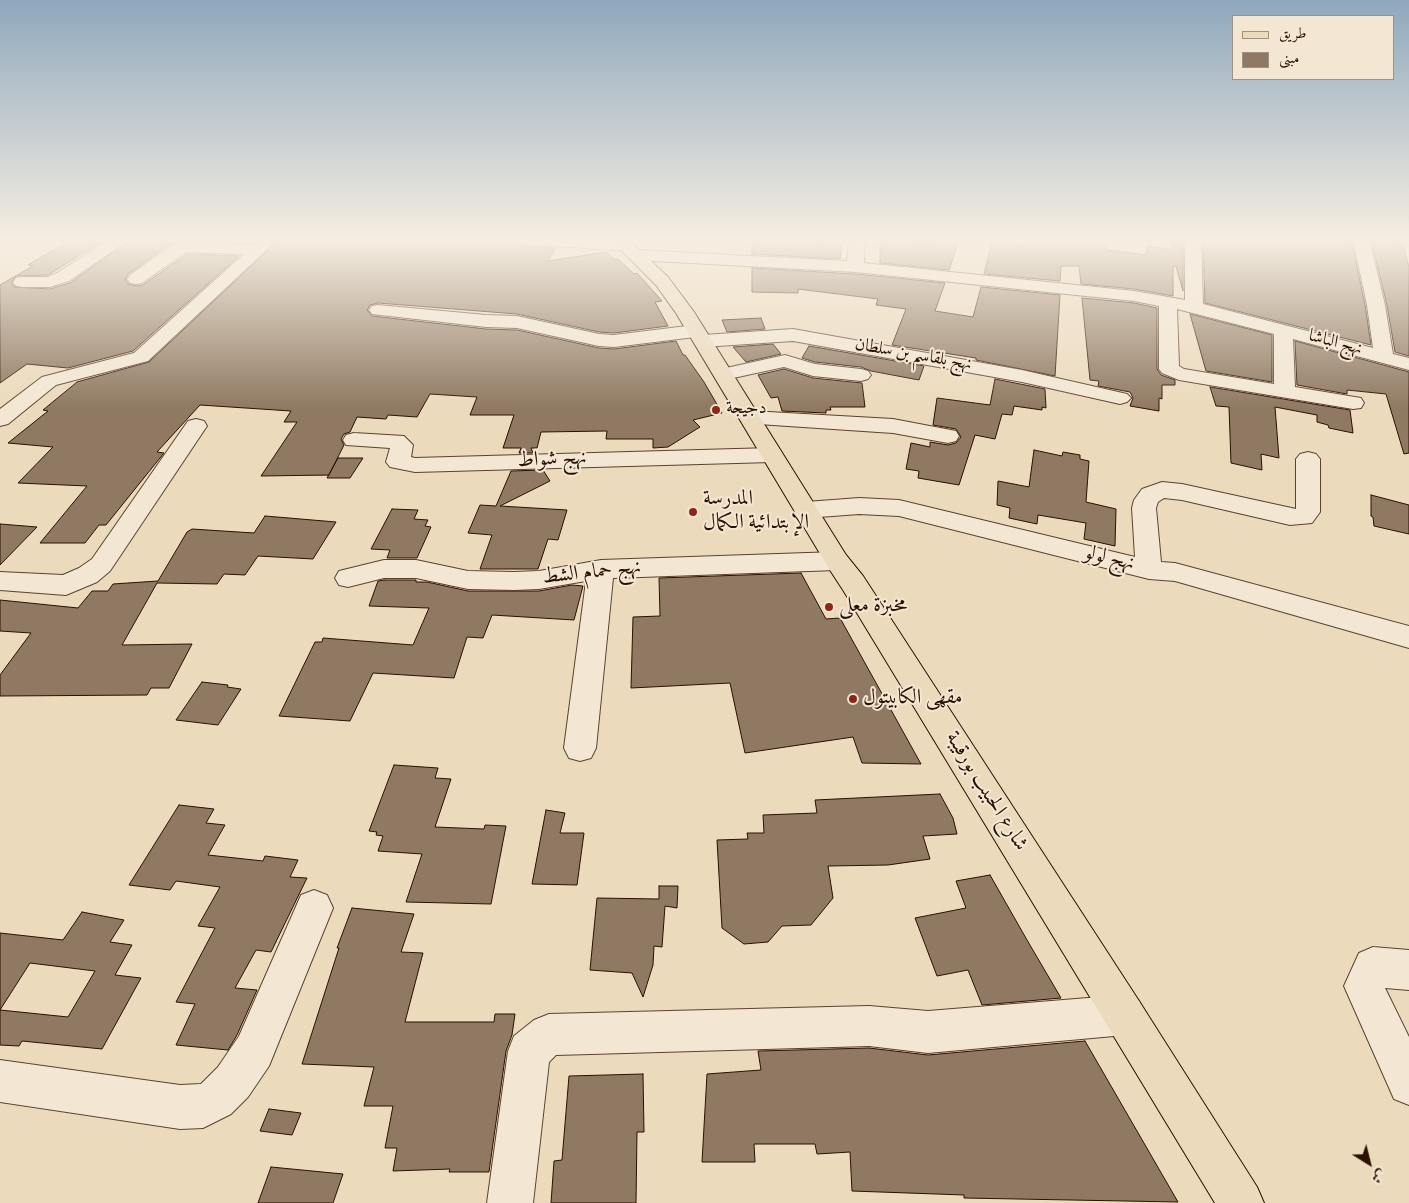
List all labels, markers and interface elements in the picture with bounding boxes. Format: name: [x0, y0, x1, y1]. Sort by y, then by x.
legend: [1232, 15, 1394, 80]
text: طريق: [1279, 24, 1306, 45]
text: مبنى: [1279, 49, 1299, 70]
street label: نهج الباشا: [1306, 326, 1364, 362]
street label: نهج بلقاسم بن سلطان: [853, 335, 973, 377]
place label: دجيجة: [726, 399, 767, 421]
marker: دجيجة: [710, 404, 722, 416]
street label: نهج شواط: [517, 447, 587, 475]
place label: المدرسة الإبتدائية الكمال: [703, 487, 809, 537]
marker: المدرسة الإبتدائية الكمال: [687, 506, 699, 518]
street label: نهج لولو: [1081, 542, 1137, 578]
street label: نهج حمام الشط: [541, 556, 643, 592]
place label: مخبزة معلى: [839, 594, 907, 620]
marker: مخبزة معلى: [823, 601, 835, 613]
place label: مقهى الكابيتول: [863, 686, 962, 712]
marker: مقهى الكابيتول: [847, 693, 859, 705]
street label: شارع الحبيب بورقيبة: [938, 728, 1032, 856]
north arrow: [1344, 1138, 1394, 1188]
text: ش: [1366, 1163, 1389, 1187]

